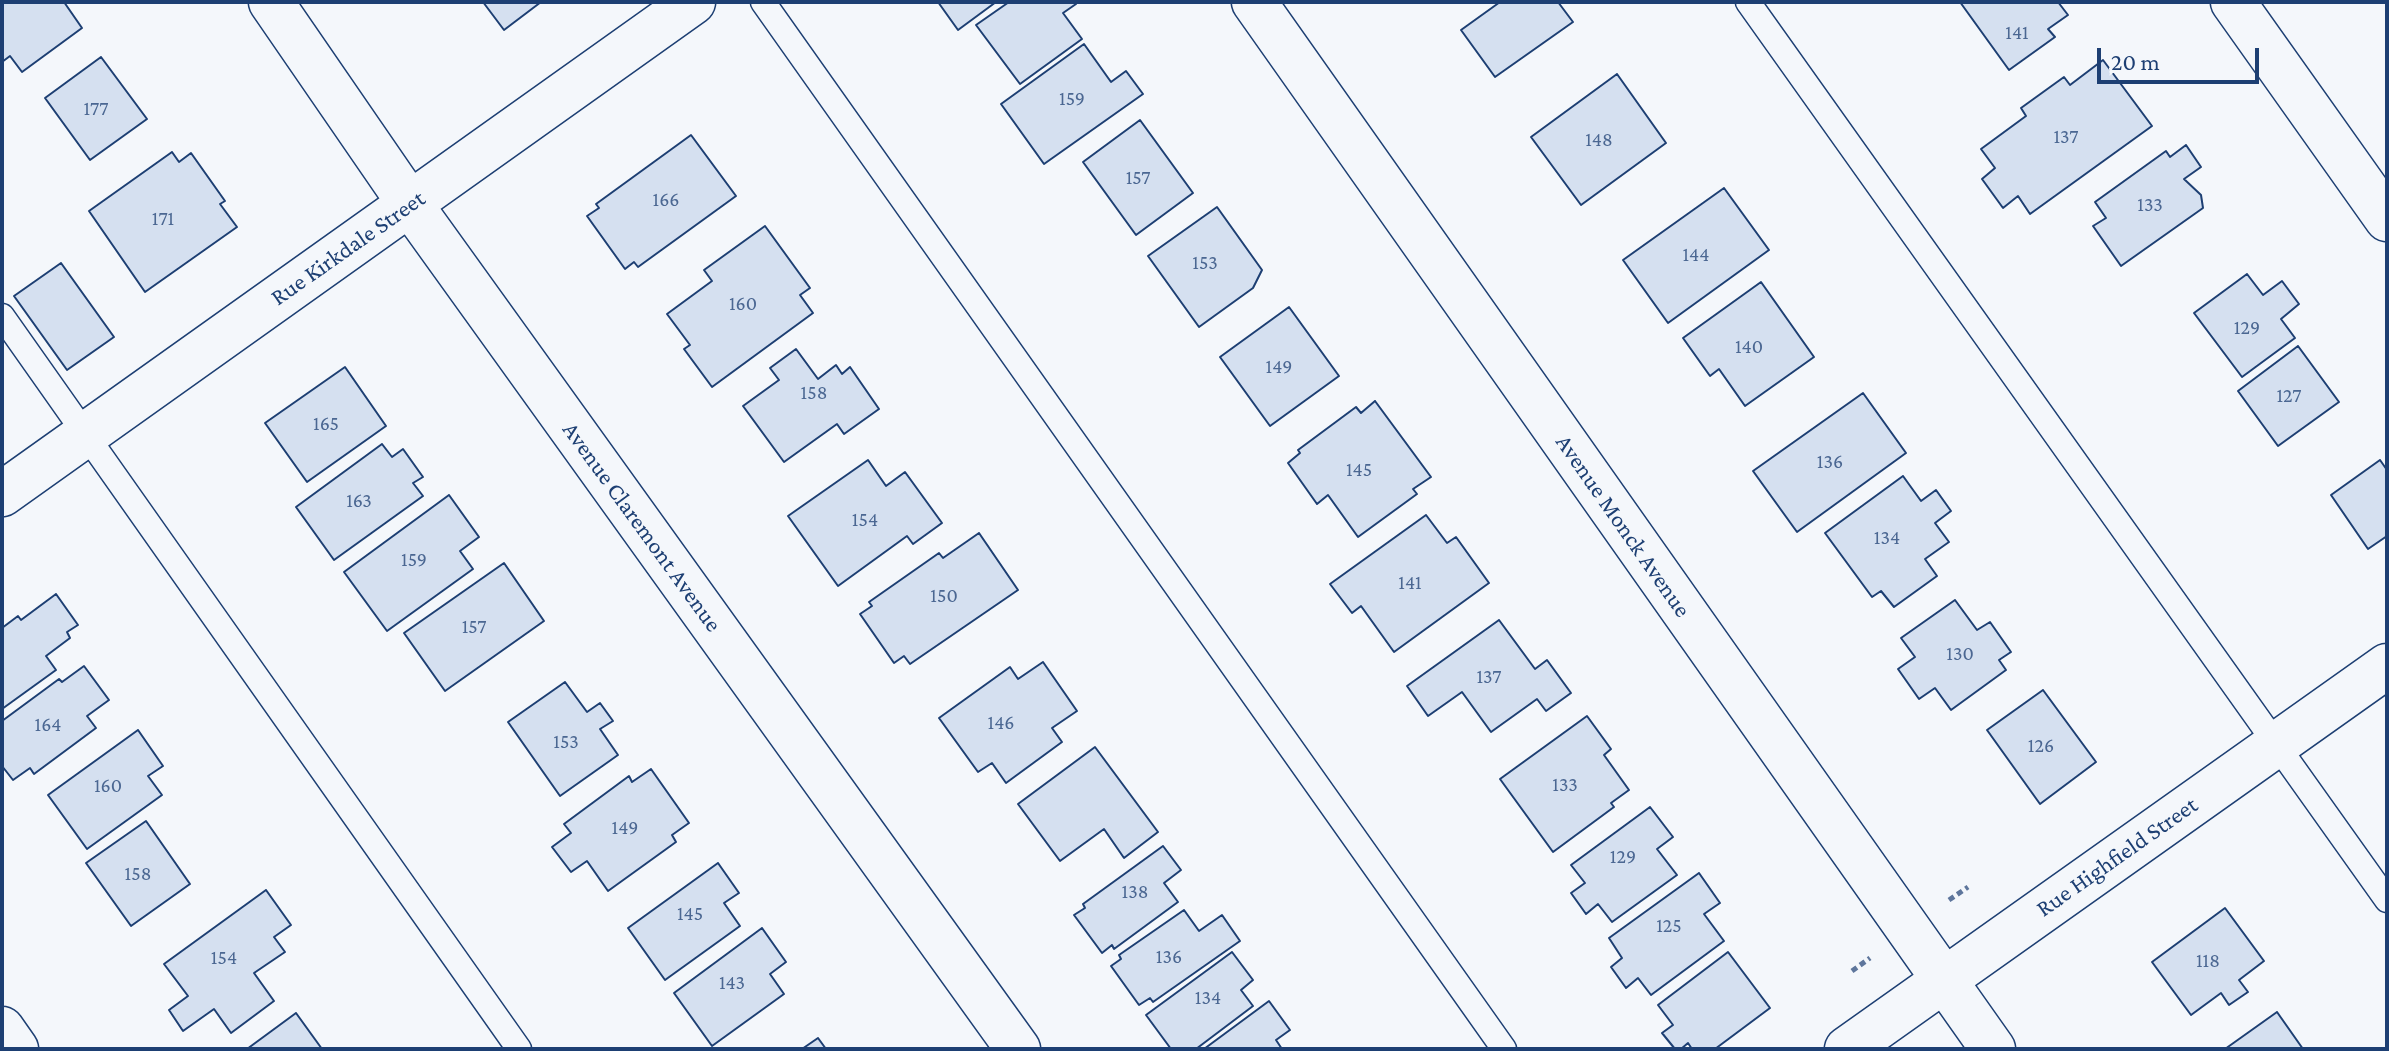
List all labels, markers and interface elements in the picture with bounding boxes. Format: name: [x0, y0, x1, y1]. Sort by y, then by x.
house number: 141: [2005, 21, 2029, 45]
scale bar: [2101, 32, 2263, 82]
text: 20 m: [2111, 48, 2160, 75]
house number: 159: [1059, 87, 1085, 111]
house number: 177: [83, 97, 109, 121]
house number: 137: [2053, 125, 2079, 149]
house number: 148: [1585, 128, 1613, 152]
house number: 157: [1126, 166, 1150, 190]
street label: Rue Kirkdale Street: [265, 184, 431, 312]
house number: 166: [653, 188, 679, 212]
house number: 133: [2137, 193, 2163, 217]
house number: 171: [152, 207, 174, 231]
house number: 144: [1682, 243, 1710, 267]
house number: 153: [1192, 251, 1218, 275]
house number: 160: [729, 292, 757, 316]
house number: 129: [2234, 316, 2260, 340]
house number: 140: [1735, 335, 1763, 359]
house number: 149: [1266, 355, 1292, 379]
house number: 158: [801, 381, 827, 405]
house number: 127: [2276, 384, 2302, 408]
house number: 165: [313, 412, 339, 436]
street label: Avenue Claremont Avenue: [556, 416, 728, 638]
street label: Avenue Monck Avenue: [1549, 429, 1697, 623]
house number: 136: [1817, 450, 1843, 474]
house number: 145: [1346, 458, 1372, 482]
house number: 163: [346, 489, 372, 513]
house number: 154: [852, 508, 878, 532]
house number: 134: [1874, 526, 1900, 550]
house number: 159: [401, 548, 427, 572]
house number: 141: [1398, 571, 1422, 595]
house number: 150: [930, 584, 958, 608]
house number: 157: [462, 615, 486, 639]
house number: 130: [1946, 642, 1974, 666]
house number: 137: [1476, 665, 1502, 689]
house number: 146: [987, 711, 1015, 735]
house number: 164: [34, 713, 62, 737]
house number: 153: [553, 730, 579, 754]
house number: 126: [2028, 734, 2054, 758]
house number: 133: [1552, 773, 1578, 797]
house number: 160: [94, 774, 122, 798]
street label: Rue Highfield Street: [2031, 791, 2203, 923]
house number: 149: [612, 816, 638, 840]
house number: 129: [1610, 845, 1636, 869]
house number: 158: [125, 862, 151, 886]
house number: 138: [1122, 880, 1148, 904]
house number: 145: [677, 902, 703, 926]
house number: 125: [1656, 914, 1682, 938]
house number: 136: [1156, 945, 1182, 969]
house number: 154: [211, 946, 237, 970]
house number: 118: [2196, 949, 2220, 973]
house number: 143: [719, 971, 745, 995]
house number: 134: [1195, 986, 1221, 1010]

